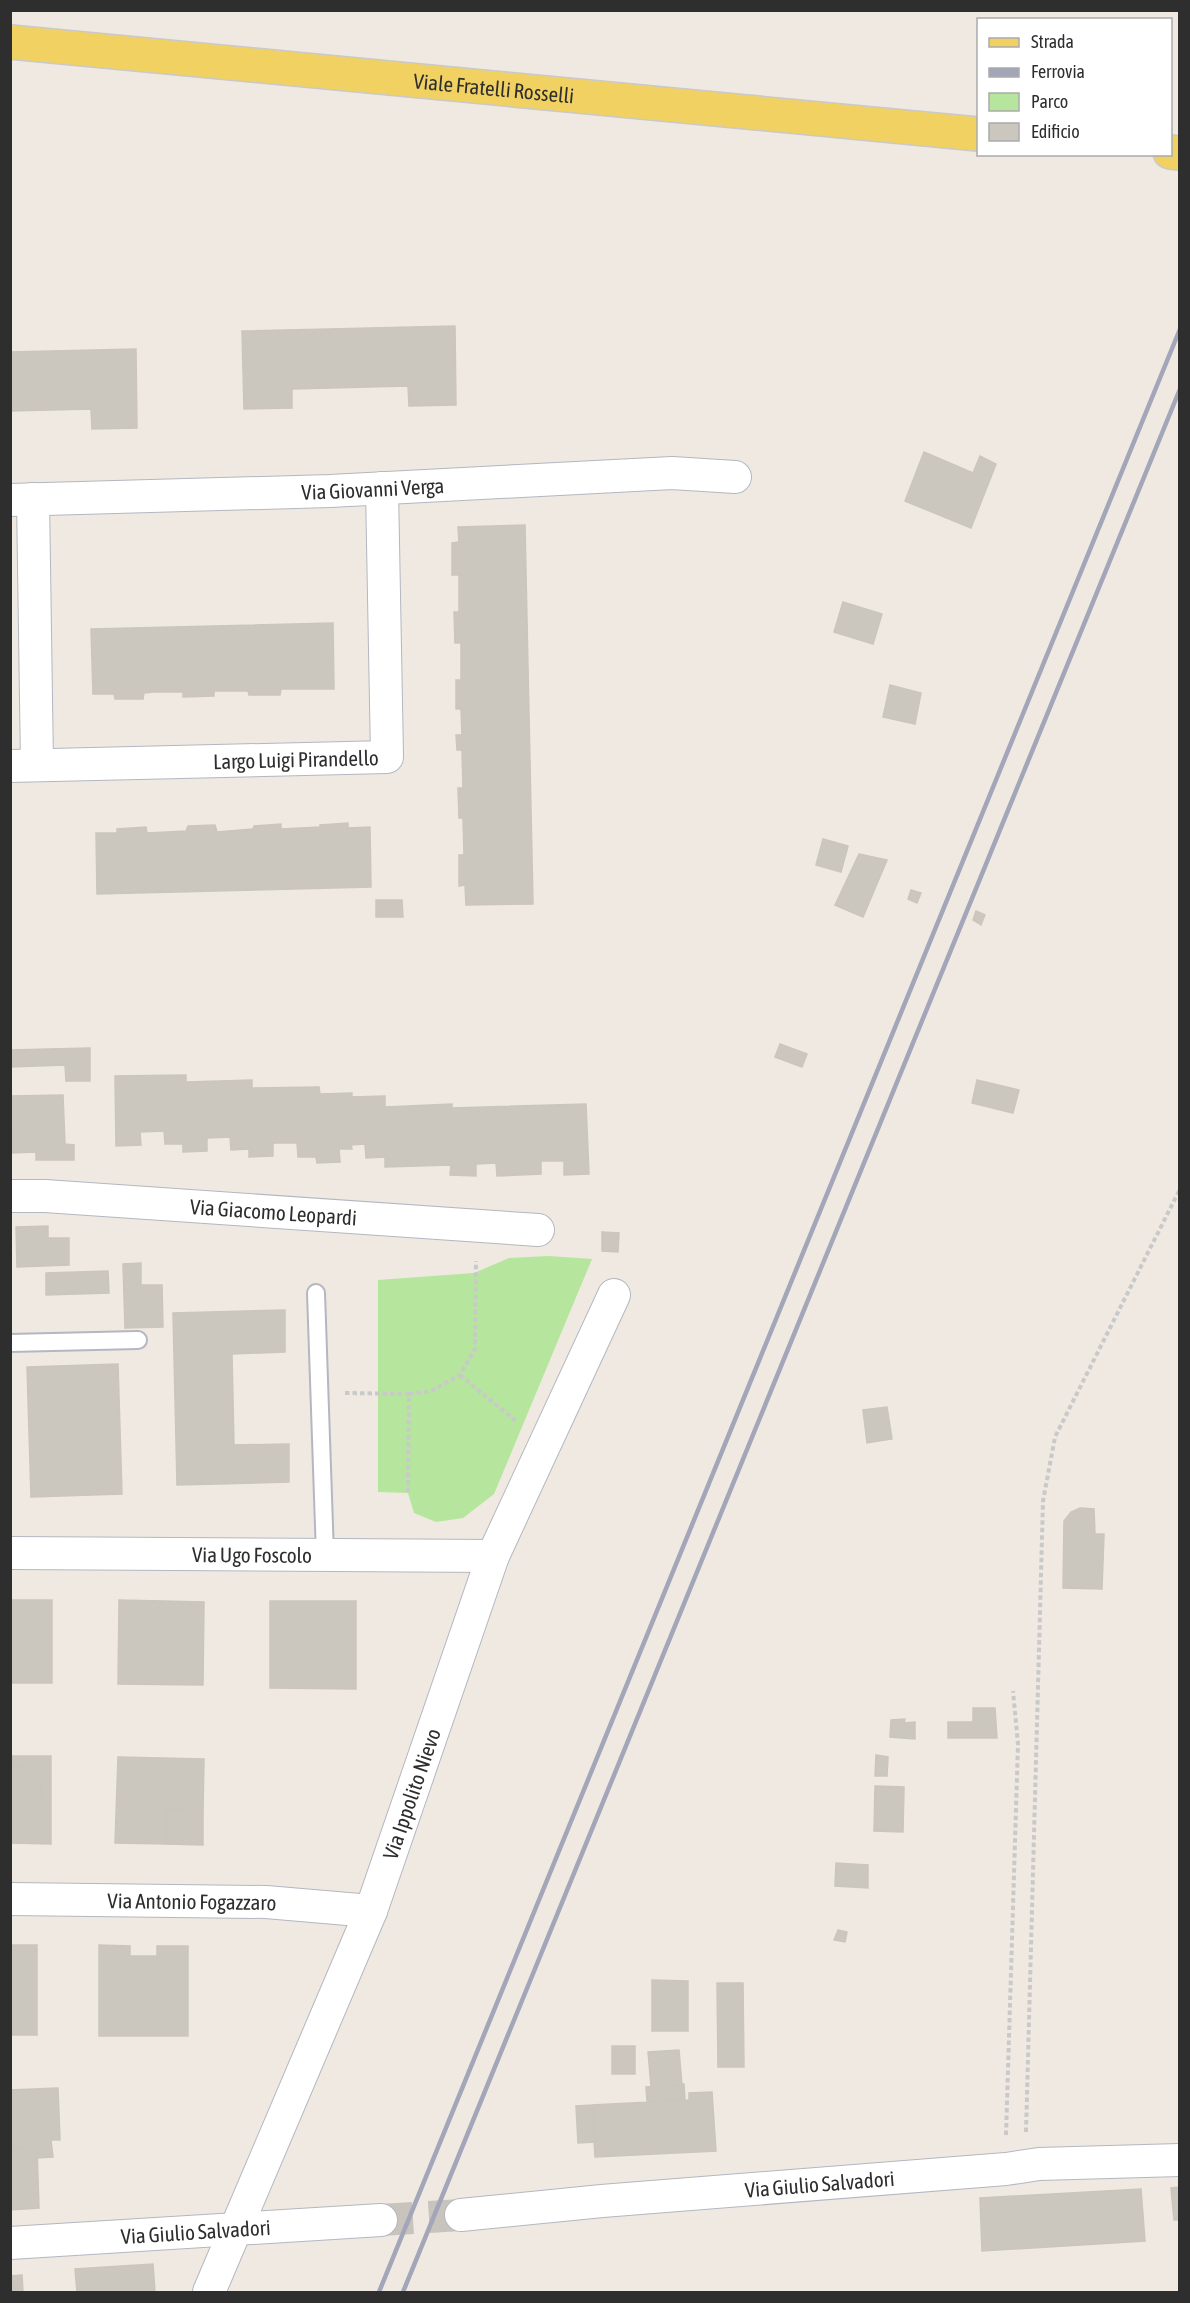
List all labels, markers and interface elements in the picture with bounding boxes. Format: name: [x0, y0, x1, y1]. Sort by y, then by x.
legend: [977, 18, 1172, 156]
text: Strada: [1031, 31, 1074, 52]
text: Ferrovia: [1031, 61, 1085, 82]
street label: Viale Fratelli Rosselli: [412, 68, 575, 108]
text: Parco: [1031, 91, 1068, 112]
text: Edificio: [1031, 121, 1080, 142]
street label: Via Giovanni Verga: [301, 473, 445, 504]
street label: Largo Luigi Pirandello: [213, 745, 379, 773]
street label: Via Giacomo Leopardi: [189, 1194, 358, 1229]
street label: Via Ugo Foscolo: [192, 1542, 312, 1567]
street label: Via Ippolito Nievo: [378, 1725, 445, 1862]
street label: Via Antonio Fogazzaro: [107, 1888, 278, 1915]
street label: Via Giulio Salvadori: [744, 2166, 895, 2202]
street label: Via Giulio Salvadori: [120, 2215, 271, 2248]

